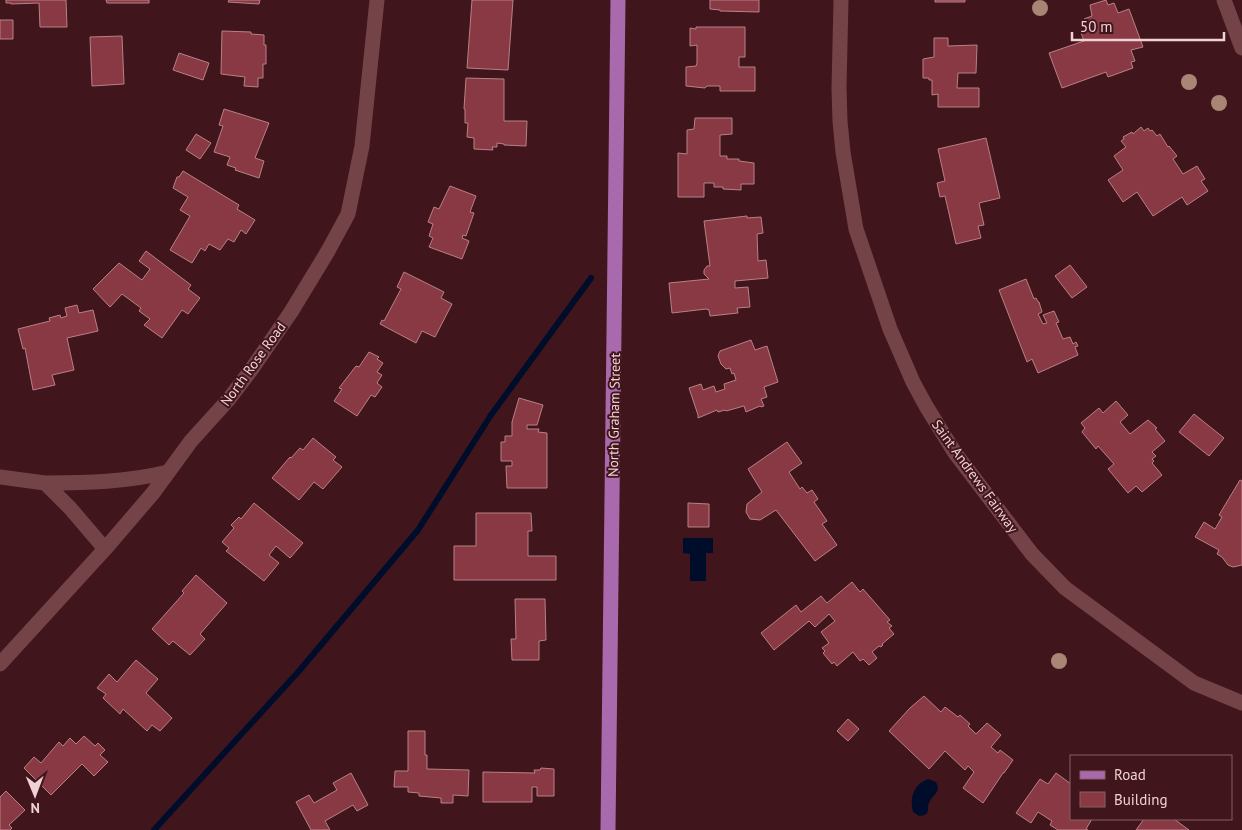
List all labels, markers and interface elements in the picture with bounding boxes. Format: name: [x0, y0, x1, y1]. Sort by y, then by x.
scale bar: [1072, 10, 1224, 42]
text: 50 m: [1080, 17, 1113, 36]
street label: North Rose Road: [216, 318, 290, 410]
street label: North Graham Street: [604, 353, 624, 477]
street label: Saint Andrews Fairway: [928, 416, 1022, 536]
legend: [1070, 755, 1232, 820]
text: Road: [1114, 765, 1146, 784]
north arrow: [10, 770, 60, 820]
text: Building: [1114, 790, 1168, 809]
text: N: [30, 799, 40, 817]

